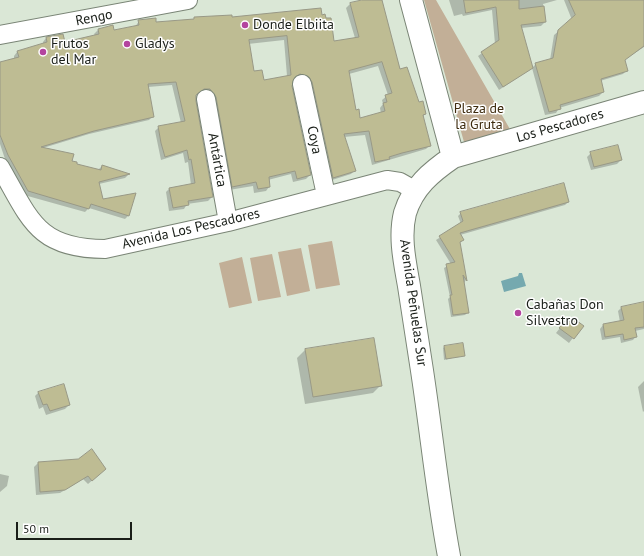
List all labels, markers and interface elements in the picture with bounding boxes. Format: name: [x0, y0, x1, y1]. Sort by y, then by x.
street label: Rengo: [74, 6, 114, 30]
place label: Donde Elbiita: [253, 17, 334, 33]
marker: Donde Elbiita: [240, 20, 250, 30]
place label: Frutos del Mar: [51, 36, 96, 68]
place label: Gladys: [135, 36, 175, 52]
marker: Gladys: [122, 39, 132, 49]
marker: Frutos del Mar: [38, 47, 48, 57]
park label: Plaza de la Gruta: [454, 101, 504, 134]
street label: Los Pescadores: [514, 106, 606, 146]
street label: Coya: [303, 124, 325, 156]
street label: Antártica: [204, 132, 230, 188]
street label: Avenida Los Pescadores: [120, 205, 262, 253]
street label: Avenida Peñuelas Sur: [396, 238, 430, 368]
place label: Cabañas Don Silvestro: [526, 297, 604, 330]
marker: Cabañas Don Silvestro: [513, 308, 523, 318]
scale bar: [18, 514, 134, 540]
text: 50 m: [23, 521, 49, 536]

